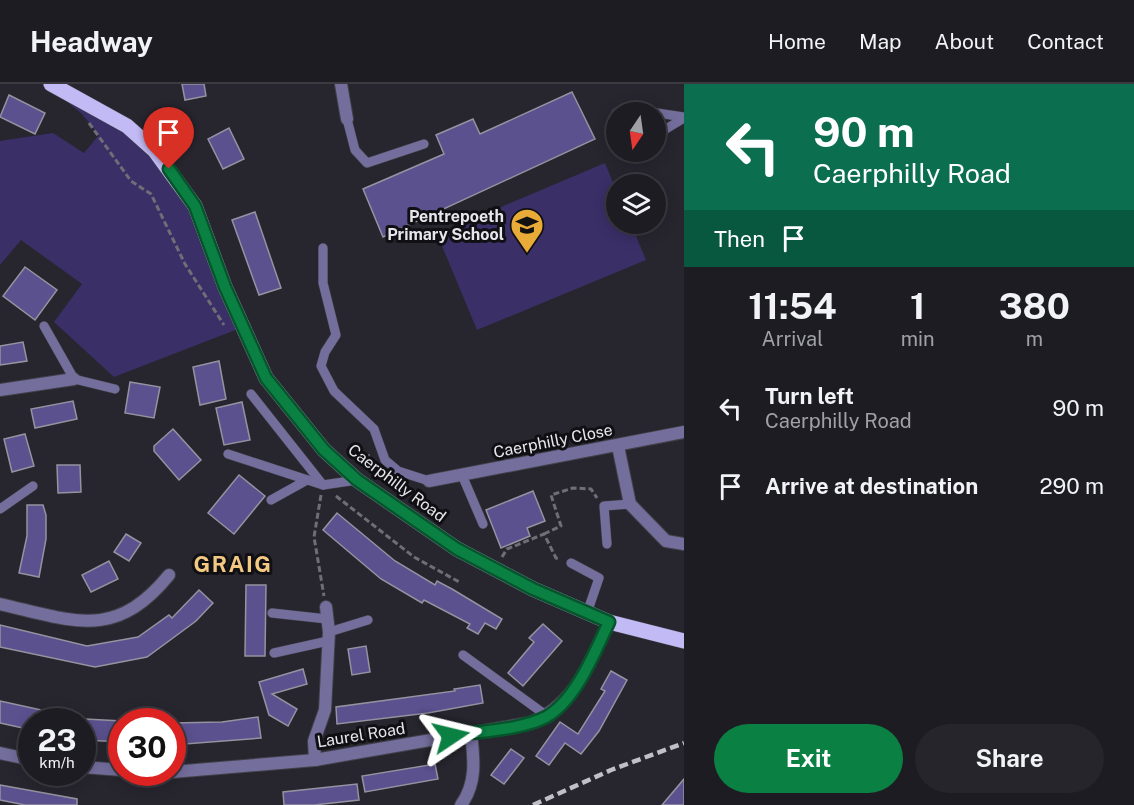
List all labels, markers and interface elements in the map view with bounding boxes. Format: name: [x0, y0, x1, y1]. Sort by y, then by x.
text: Headway: [30, 25, 153, 58]
text: Home: [768, 29, 826, 54]
text: Map: [859, 29, 902, 54]
text: About: [935, 29, 994, 54]
text: Contact: [1027, 29, 1104, 54]
north arrow: [606, 102, 666, 162]
map controls: [606, 102, 666, 234]
pin: [143, 107, 194, 169]
text: 90 m: [813, 107, 915, 156]
icon: left: [714, 108, 792, 186]
icon: arrive: [152, 116, 185, 149]
text: Caerphilly Road: [813, 157, 1011, 189]
button: layers: [606, 174, 666, 234]
place label: Pentrepoeth Primary School: [387, 207, 504, 244]
school or university icon: Pentrepoeth Primary School: [509, 207, 545, 254]
icon: arrive: [777, 222, 810, 255]
text: Then: [714, 226, 765, 252]
text: 11:54: [748, 285, 837, 327]
text: 1: [910, 285, 925, 327]
text: 380: [999, 285, 1070, 327]
text: Arrival: [761, 327, 823, 351]
text: min: [901, 327, 935, 351]
text: m: [1026, 327, 1043, 351]
text: Turn left: [765, 383, 854, 409]
icon: left: [714, 392, 747, 425]
text: 90 m: [1053, 395, 1104, 421]
text: Caerphilly Road: [765, 409, 912, 433]
street label: Caerphilly Close: [492, 420, 614, 462]
street label: Caerphilly Road: [344, 440, 450, 526]
icon: arrive: [714, 470, 747, 503]
text: Arrive at destination: [765, 473, 978, 499]
text: 290 m: [1039, 473, 1104, 499]
district label: GRAIG: [193, 551, 273, 577]
position arrow: [419, 704, 483, 768]
speed limit sign: 30: [108, 708, 186, 786]
street label: Laurel Road: [316, 719, 406, 751]
text: 23: [37, 722, 77, 758]
button: Exit: [714, 724, 903, 793]
button: Share: [915, 724, 1104, 793]
text: km/h: [39, 754, 75, 771]

